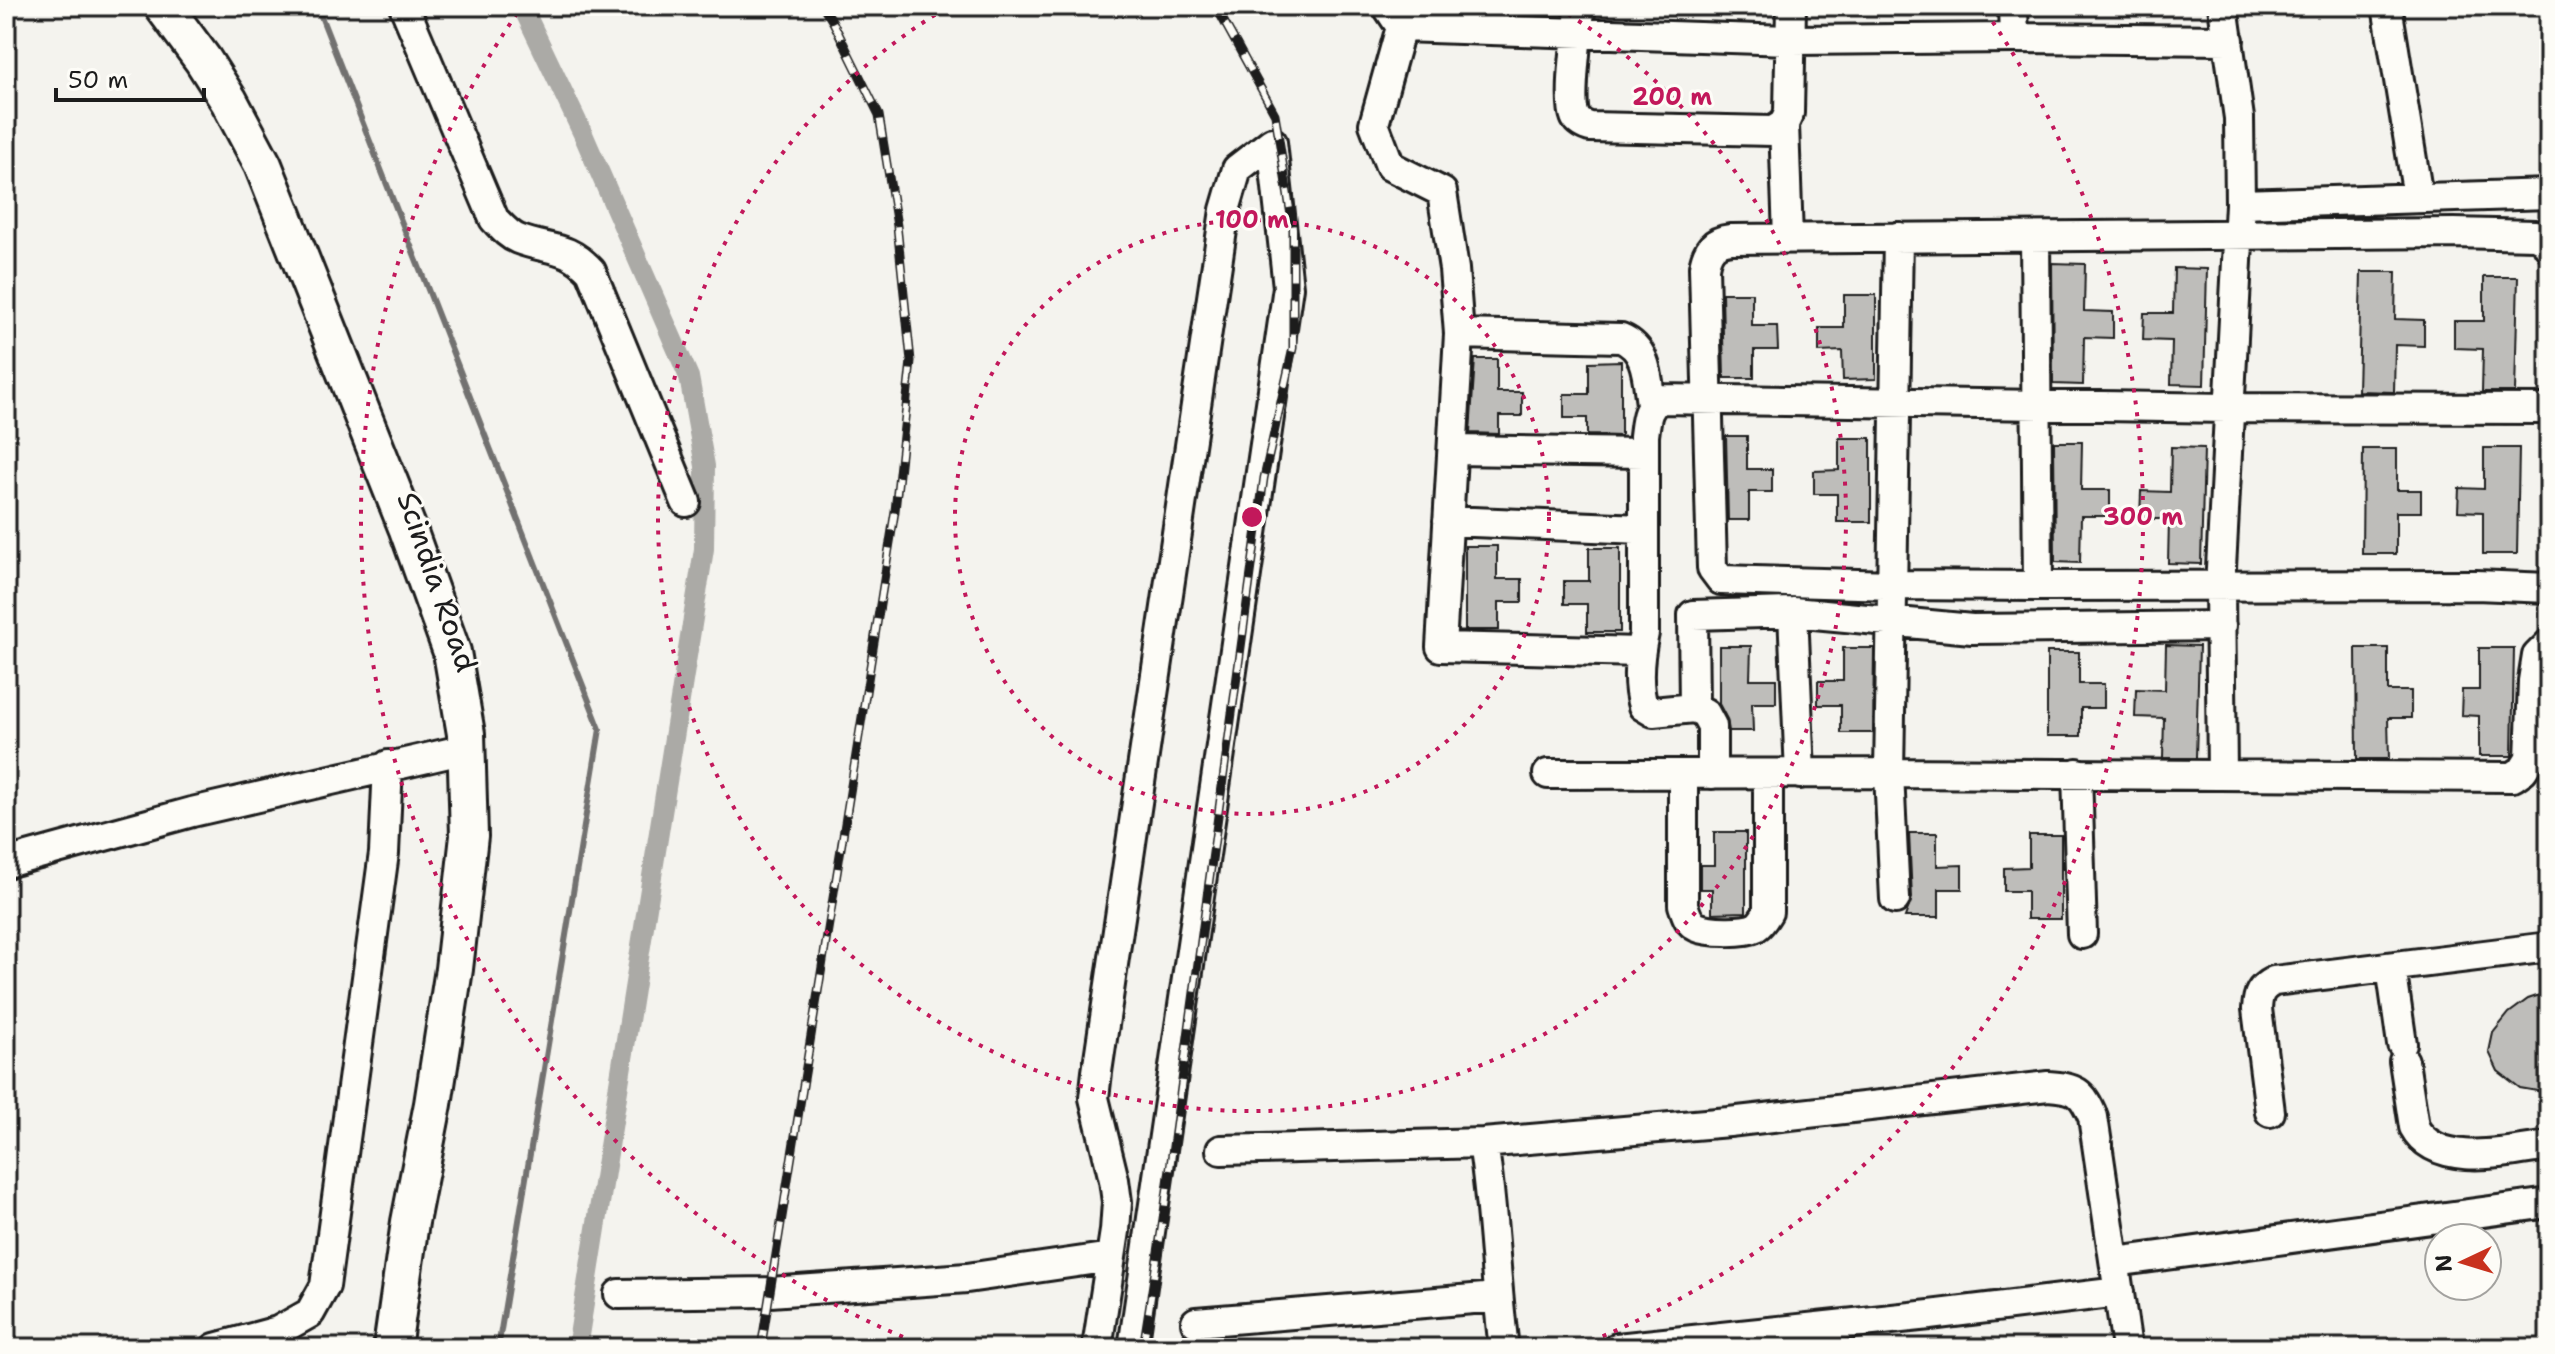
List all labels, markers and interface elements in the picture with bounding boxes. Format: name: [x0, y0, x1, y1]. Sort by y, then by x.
scale bar: [56, 52, 204, 102]
text: 50 m: [68, 64, 128, 96]
text: 200 m: [1632, 81, 1712, 113]
text: 100 m: [1215, 204, 1289, 236]
street label: Scindia Road: [387, 486, 487, 677]
text: 300 m: [2103, 501, 2183, 533]
centre of rings: [1238, 503, 1266, 531]
north arrow: [2423, 1222, 2503, 1302]
text: N: [2428, 1254, 2459, 1273]

